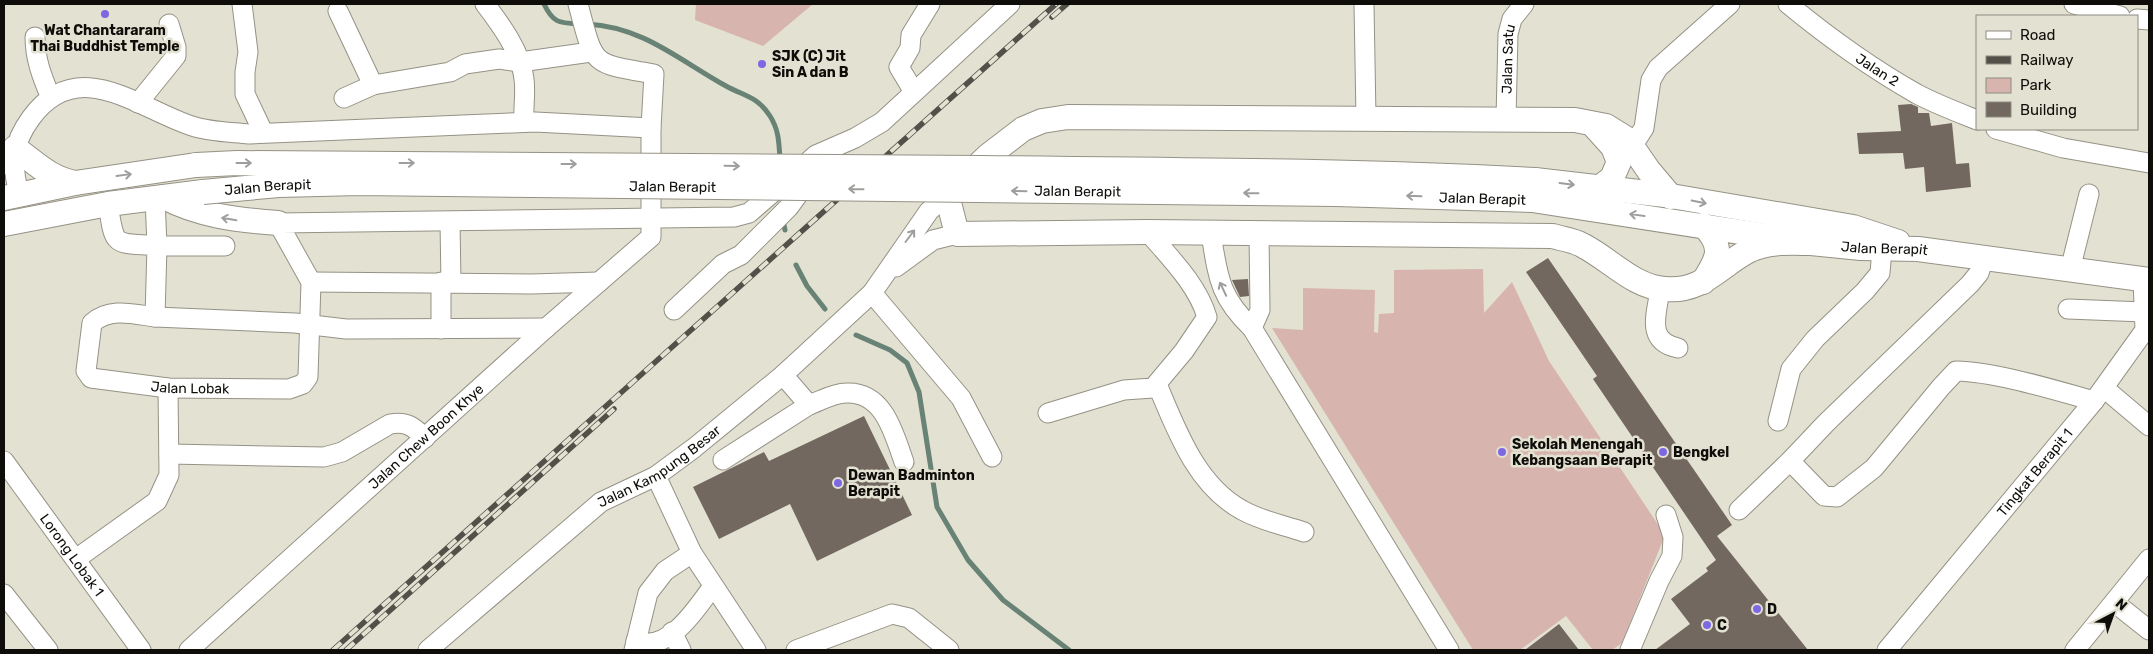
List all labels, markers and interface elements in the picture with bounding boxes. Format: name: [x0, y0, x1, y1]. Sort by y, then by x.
marker: Wat Chantararam Thai Buddhist Temple: [99, 8, 111, 20]
legend: [1976, 15, 2138, 130]
place label: Wat Chantararam Thai Buddhist Temple: [30, 22, 180, 55]
street label: Jalan Satu: [1498, 22, 1519, 94]
text: Road: [2020, 26, 2056, 44]
place label: SJK (C) Jit Sin A dan B: [772, 48, 849, 81]
street label: Jalan 2: [1853, 50, 1902, 90]
text: Railway: [2020, 51, 2074, 69]
marker: SJK (C) Jit Sin A dan B: [756, 58, 768, 70]
text: Park: [2020, 76, 2051, 94]
text: Building: [2020, 101, 2077, 119]
one-way arrow: [236, 158, 252, 168]
one-way arrow: [398, 158, 415, 168]
one-way arrow: [561, 159, 577, 169]
one-way arrow: [724, 161, 740, 171]
one-way arrow: [115, 170, 131, 180]
street label: Jalan Berapit: [224, 176, 312, 198]
street label: Jalan Berapit: [629, 178, 717, 196]
one-way arrow: [1559, 179, 1575, 189]
street label: Jalan Berapit: [1034, 182, 1122, 200]
one-way arrow: [848, 184, 864, 194]
one-way arrow: [1011, 186, 1027, 196]
one-way arrow: [1243, 188, 1260, 198]
street label: Jalan Berapit: [1439, 189, 1527, 208]
one-way arrow: [1406, 192, 1422, 201]
one-way arrow: [1691, 198, 1707, 208]
one-way arrow: [1630, 210, 1646, 220]
one-way arrow: [222, 213, 238, 223]
one-way arrow: [904, 230, 915, 243]
street label: Jalan Berapit: [1840, 238, 1930, 259]
one-way arrow: [1218, 282, 1228, 297]
street label: Jalan Lobak: [150, 377, 230, 397]
street label: Jalan Chew Boon Khye: [365, 380, 487, 493]
street label: Jalan Kampung Besar: [595, 421, 724, 511]
street label: Tingkat Berapit 1: [1993, 425, 2076, 520]
place label: Sekolah Menengah Kebangsaan Berapit: [1512, 436, 1653, 469]
place label: Bengkel: [1673, 444, 1729, 461]
marker: Sekolah Menengah Kebangsaan Berapit: [1496, 446, 1508, 458]
marker: Bengkel: [1657, 446, 1669, 458]
place label: Dewan Badminton Berapit: [848, 467, 975, 500]
marker: Dewan Badminton Berapit: [832, 477, 844, 489]
street label: Lorong Lobak 1: [37, 510, 108, 599]
north arrow: [2088, 589, 2138, 639]
text: N: [2112, 595, 2131, 614]
place label: D: [1767, 601, 1777, 618]
marker: D: [1751, 603, 1763, 615]
place label: C: [1717, 617, 1727, 634]
marker: C: [1701, 619, 1713, 631]

